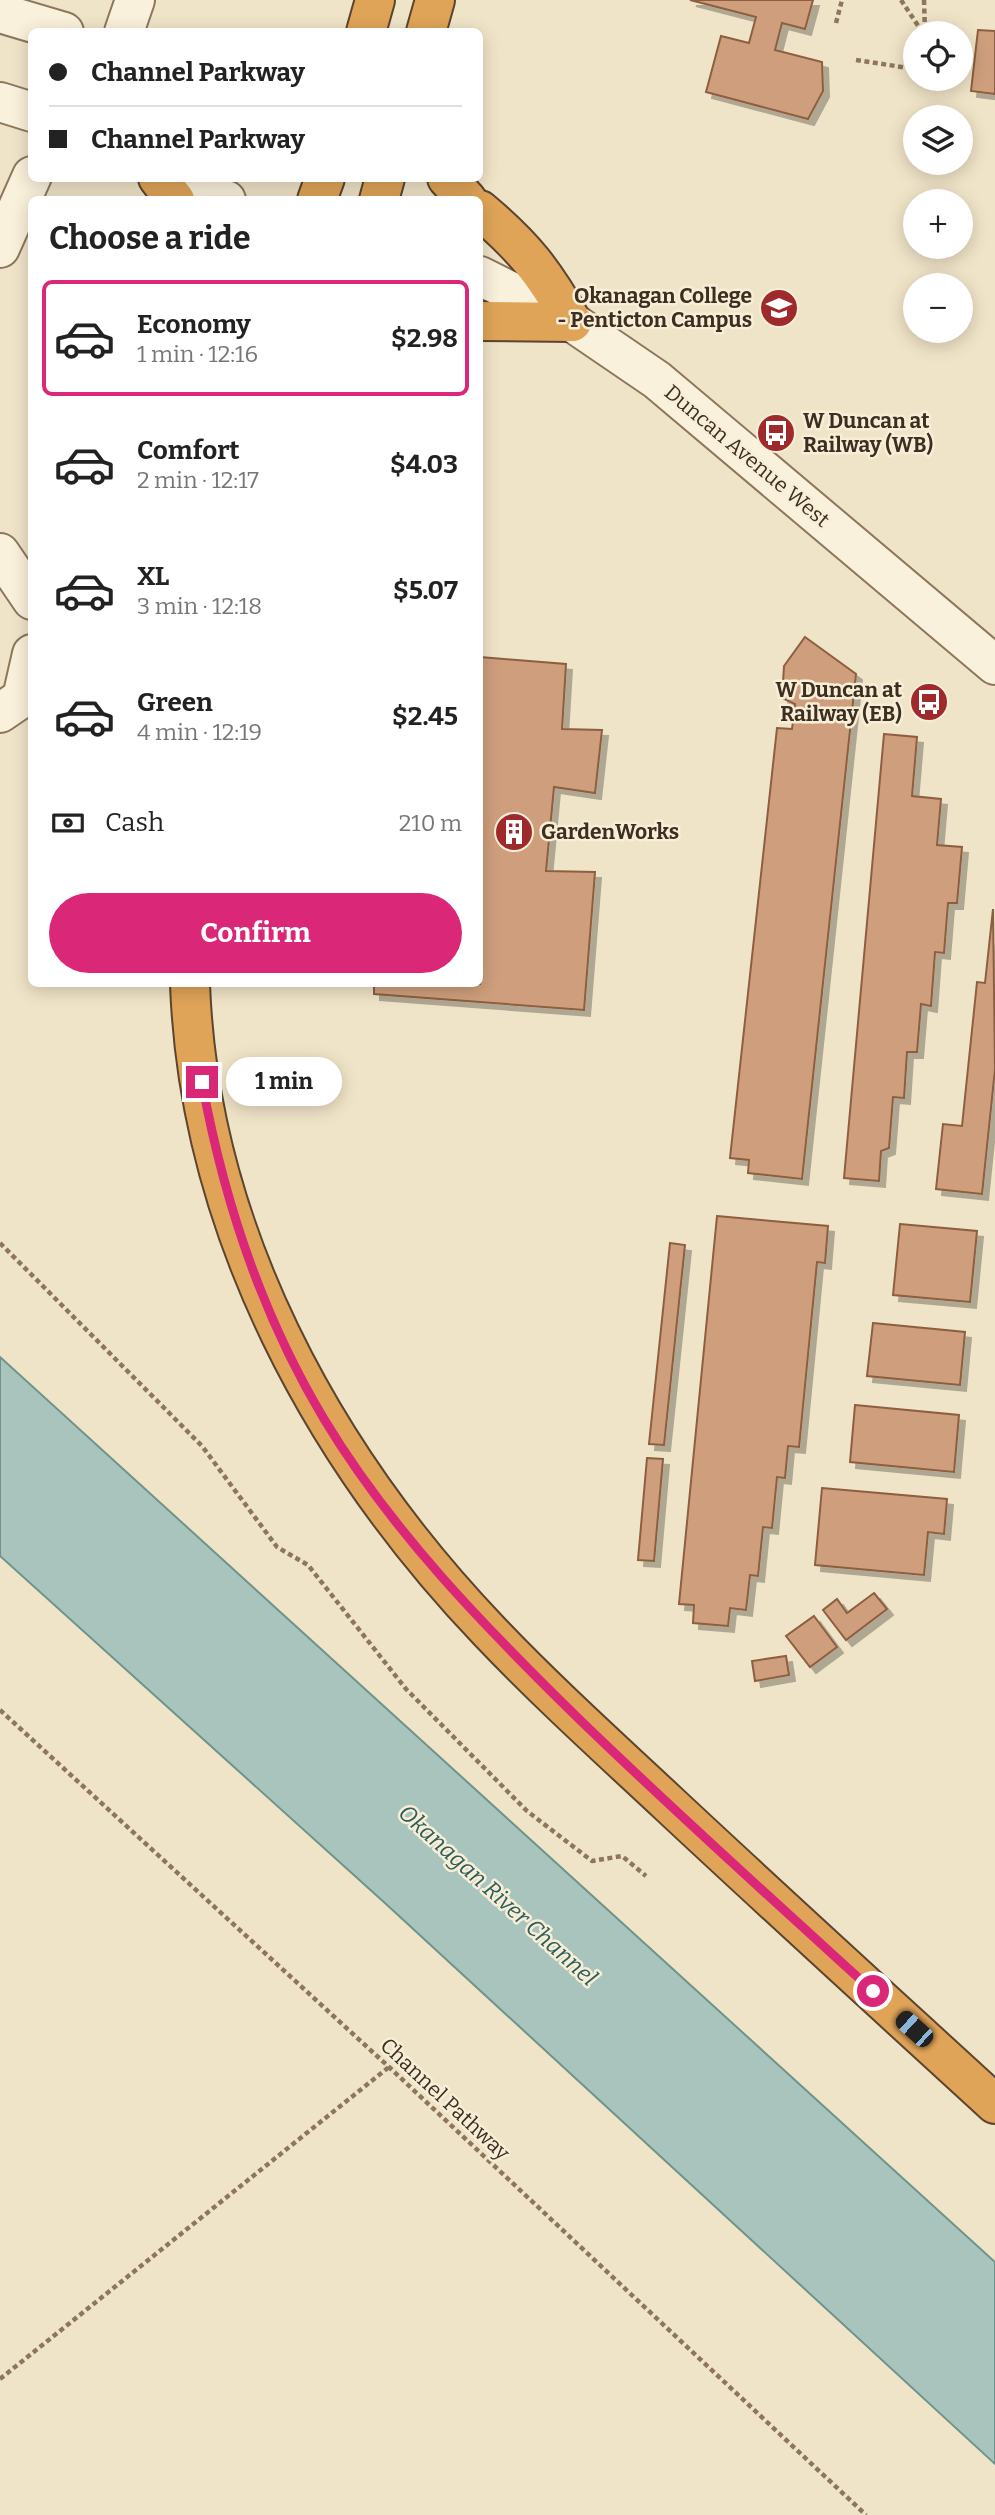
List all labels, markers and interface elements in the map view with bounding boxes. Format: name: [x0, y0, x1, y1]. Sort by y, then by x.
map controls: [903, 21, 973, 343]
button: locate: [903, 21, 973, 91]
text: Channel Parkway: [91, 57, 305, 88]
button: layers: [903, 105, 973, 175]
text: Channel Parkway: [91, 124, 305, 155]
button: +: [903, 189, 973, 259]
text: Choose a ride: [49, 219, 250, 257]
button: −: [903, 273, 973, 343]
place label: Okanagan College - Penticton Campus: [557, 283, 752, 333]
school or university icon: Okanagan College - Penticton Campus: [758, 287, 800, 329]
icon: car: [53, 307, 116, 370]
text: Economy: [137, 309, 251, 340]
text: $2.98: [391, 323, 458, 354]
text: 1 min · 12:16: [137, 340, 258, 368]
street label: Duncan Avenue West: [659, 379, 835, 533]
place label: W Duncan at Railway (WB): [803, 408, 933, 458]
bus stop icon: W Duncan at Railway (WB): [755, 412, 797, 454]
icon: car: [53, 433, 116, 496]
text: Comfort: [137, 435, 240, 466]
text: $4.03: [390, 449, 458, 480]
text: 2 min · 12:17: [137, 466, 259, 494]
icon: car: [53, 559, 116, 622]
text: XL: [137, 561, 169, 592]
text: $5.07: [393, 575, 458, 606]
text: 3 min · 12:18: [137, 592, 262, 620]
place label: W Duncan at Railway (EB): [775, 677, 903, 727]
bus stop icon: W Duncan at Railway (EB): [908, 681, 950, 723]
icon: car: [53, 685, 116, 748]
text: Green: [137, 687, 213, 718]
text: $2.45: [392, 701, 458, 732]
text: 4 min · 12:19: [137, 718, 262, 746]
icon: cash: [49, 804, 87, 842]
text: Cash: [105, 807, 164, 838]
text: 210 m: [399, 809, 462, 837]
building icon: GardenWorks: [493, 811, 535, 853]
place label: GardenWorks: [541, 819, 679, 845]
button: Confirm: [49, 893, 462, 973]
callout: 1 min: [227, 1058, 342, 1106]
route end: [186, 1066, 218, 1098]
text: 1 min: [255, 1067, 313, 1095]
water label: Okanagan River Channel: [393, 1798, 603, 1992]
route start: [857, 1975, 889, 2007]
car: [892, 2007, 937, 2051]
street label: Channel Pathway: [375, 2032, 516, 2166]

